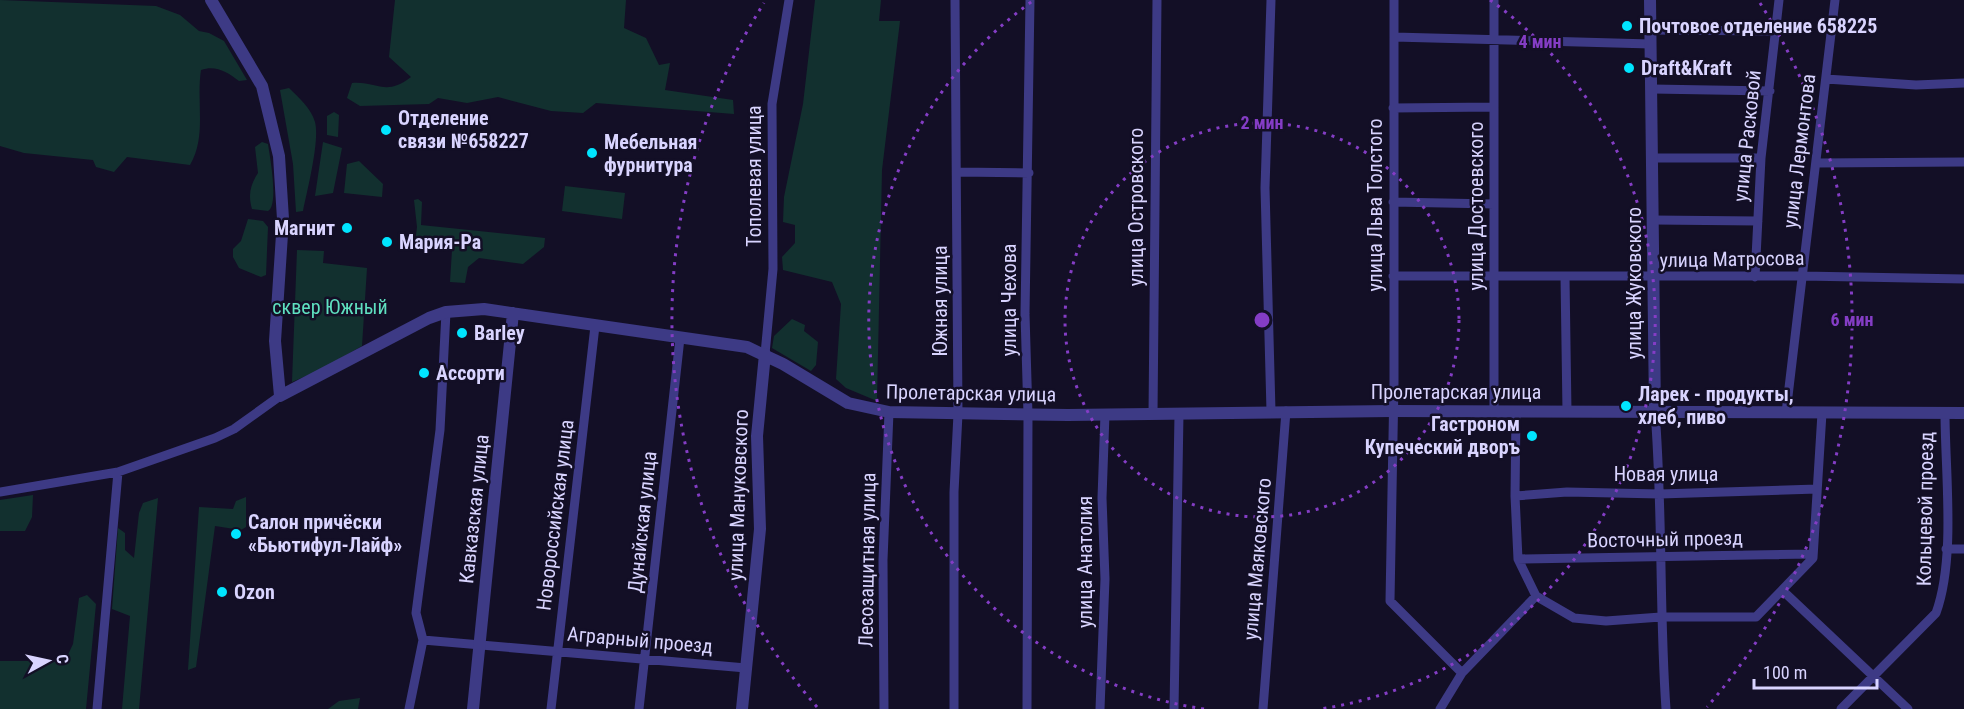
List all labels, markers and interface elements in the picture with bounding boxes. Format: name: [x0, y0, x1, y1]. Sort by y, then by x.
place label: Почтовое отделение 658225: [1639, 14, 1877, 38]
marker: Почтовое отделение 658225: [1620, 19, 1634, 33]
text: 4 мин: [1518, 31, 1562, 52]
place label: Draft&Kraft: [1641, 56, 1732, 80]
marker: Draft&Kraft: [1622, 61, 1636, 75]
street label: улица Расковой: [1728, 69, 1766, 203]
street label: улица Лермонтова: [1778, 72, 1820, 230]
street label: Тополевая улица: [742, 105, 766, 247]
place label: Отделение связи №658227: [398, 106, 529, 153]
text: 2 мин: [1240, 112, 1284, 133]
street label: улица Льва Толстого: [1363, 119, 1387, 291]
street label: улица Достоевского: [1464, 122, 1488, 291]
marker: Отделение связи №658227: [379, 123, 393, 137]
street label: улица Островского: [1124, 128, 1148, 286]
place label: Мебельная фурнитура: [604, 130, 697, 177]
marker: Мебельная фурнитура: [585, 146, 599, 160]
street label: улица Жуковского: [1622, 207, 1646, 359]
place label: Магнит: [274, 216, 335, 240]
marker: Магнит: [340, 221, 354, 235]
place label: Мария-Ра: [399, 230, 481, 254]
marker: Мария-Ра: [380, 235, 394, 249]
street label: улица Чехова: [997, 244, 1021, 356]
street label: Южная улица: [928, 246, 952, 356]
street label: улица Матросова: [1659, 246, 1805, 272]
park label: сквер Южный: [272, 295, 388, 319]
text: 6 мин: [1830, 309, 1874, 330]
centre of rings: [1252, 310, 1272, 330]
place label: Barley: [474, 321, 525, 345]
marker: Barley: [455, 326, 469, 340]
place label: Ассорти: [436, 361, 505, 385]
marker: Ассорти: [417, 366, 431, 380]
street label: Пролетарская улица: [886, 380, 1056, 406]
street label: Пролетарская улица: [1371, 380, 1541, 404]
place label: Ларек - продукты, хлеб, пиво: [1638, 382, 1794, 429]
marker: Ларек - продукты, хлеб, пиво: [1619, 399, 1633, 413]
street label: улица Мануковского: [723, 409, 753, 581]
place label: Гастроном Купеческий дворъ: [1365, 412, 1521, 459]
street label: Новороссийская улица: [531, 418, 579, 612]
marker: Гастроном Купеческий дворъ: [1525, 429, 1539, 443]
street label: Кольцевой проезд: [1912, 431, 1938, 586]
street label: Кавказская улица: [454, 433, 494, 585]
street label: Дунайская улица: [623, 450, 661, 594]
street label: Новая улица: [1614, 462, 1718, 486]
street label: Лесозащитная улица: [853, 472, 881, 648]
street label: улица Маяковского: [1238, 477, 1276, 641]
street label: улица Анатолия: [1073, 496, 1097, 628]
place label: Салон причёски «Бьютифул-Лайф»: [248, 510, 402, 557]
street label: Восточный проезд: [1587, 526, 1743, 552]
marker: Салон причёски «Бьютифул-Лайф»: [229, 527, 243, 541]
place label: Ozon: [234, 580, 275, 604]
marker: Ozon: [215, 585, 229, 599]
street label: Аграрный проезд: [566, 622, 714, 658]
north arrow: [18, 631, 78, 691]
scale bar: [1754, 652, 1877, 690]
text: С: [52, 653, 72, 665]
text: 100 m: [1763, 662, 1807, 683]

